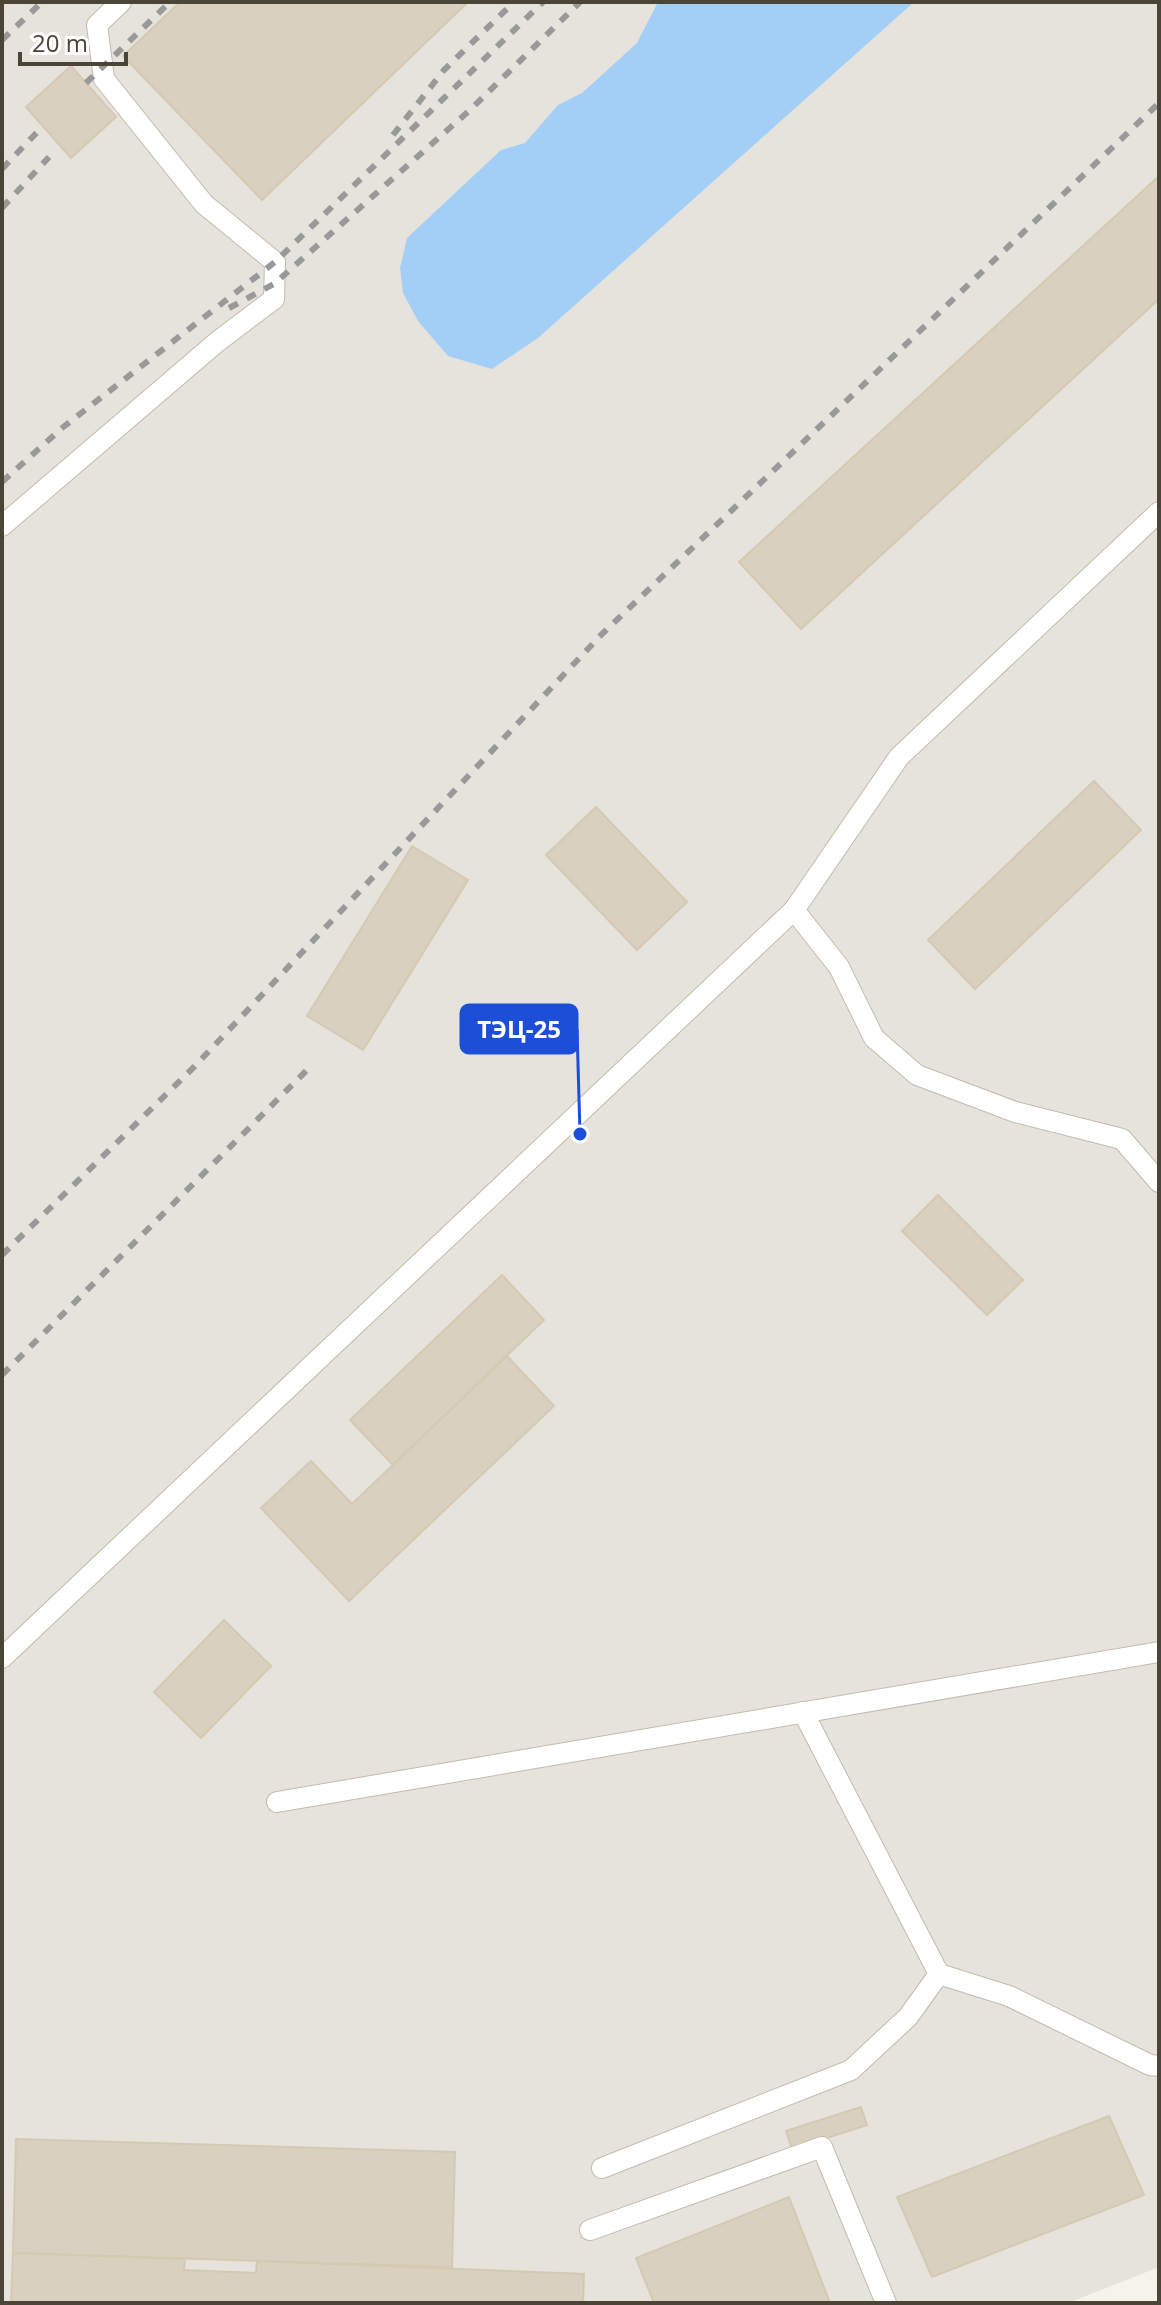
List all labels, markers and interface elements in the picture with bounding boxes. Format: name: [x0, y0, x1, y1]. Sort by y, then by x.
scale bar: [20, 16, 126, 66]
text: 20 m: [32, 26, 88, 59]
callout: ТЭЦ-25: [461, 1005, 577, 1053]
text: ТЭЦ-25: [477, 1012, 561, 1045]

